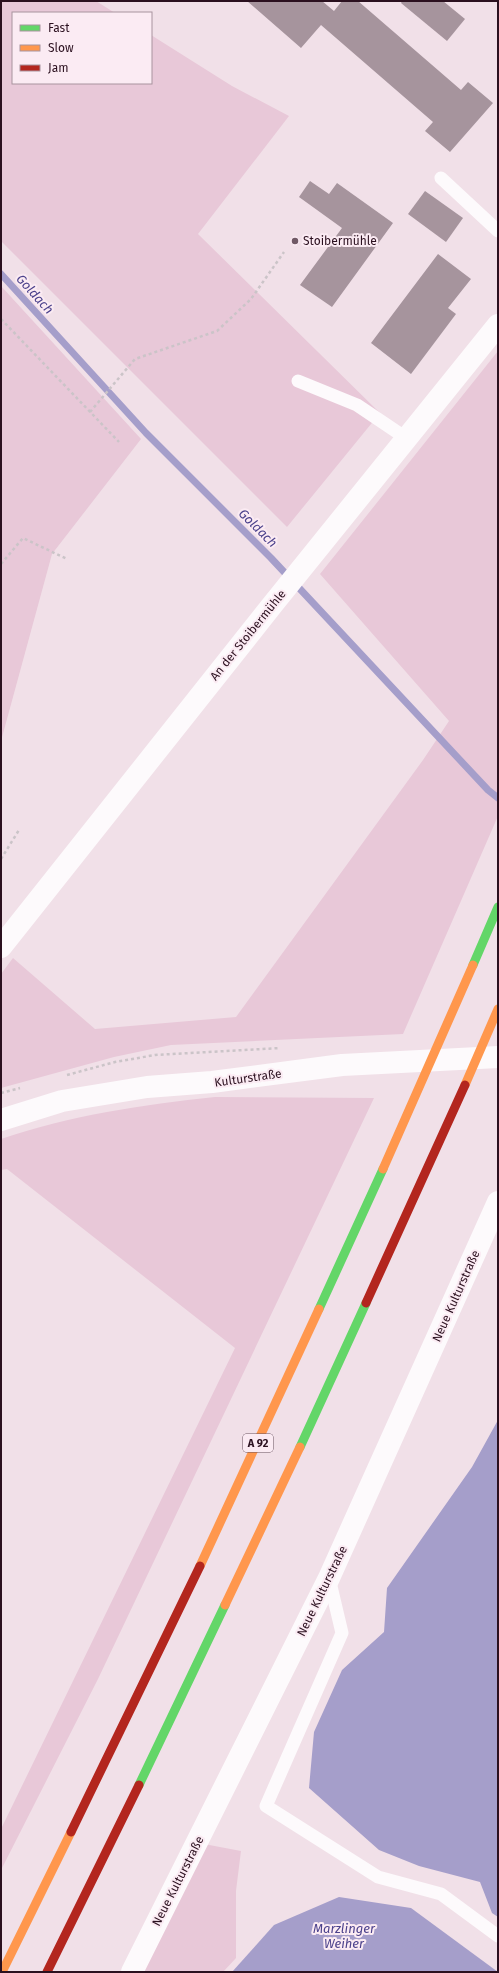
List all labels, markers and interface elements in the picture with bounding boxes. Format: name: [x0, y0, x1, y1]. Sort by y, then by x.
legend: [12, 12, 152, 84]
text: Fast: [48, 21, 70, 35]
text: Slow: [48, 41, 74, 55]
text: Jam: [48, 61, 68, 75]
place label: Stoibermühle: [303, 234, 377, 248]
marker: Stoibermühle: [290, 236, 300, 246]
water label: Goldach: [13, 271, 57, 317]
water label: Goldach: [236, 506, 280, 550]
street label: An der Stoibermühle: [207, 587, 289, 683]
street label: Kulturstraße: [214, 1066, 282, 1090]
street label: Neue Kulturstraße: [429, 1248, 483, 1344]
road number: A 92: [243, 1434, 273, 1452]
street label: Neue Kulturstraße: [294, 1543, 350, 1639]
street label: Neue Kulturstraße: [149, 1834, 207, 1928]
water label: Marzlinger Weiher: [313, 1921, 376, 1951]

